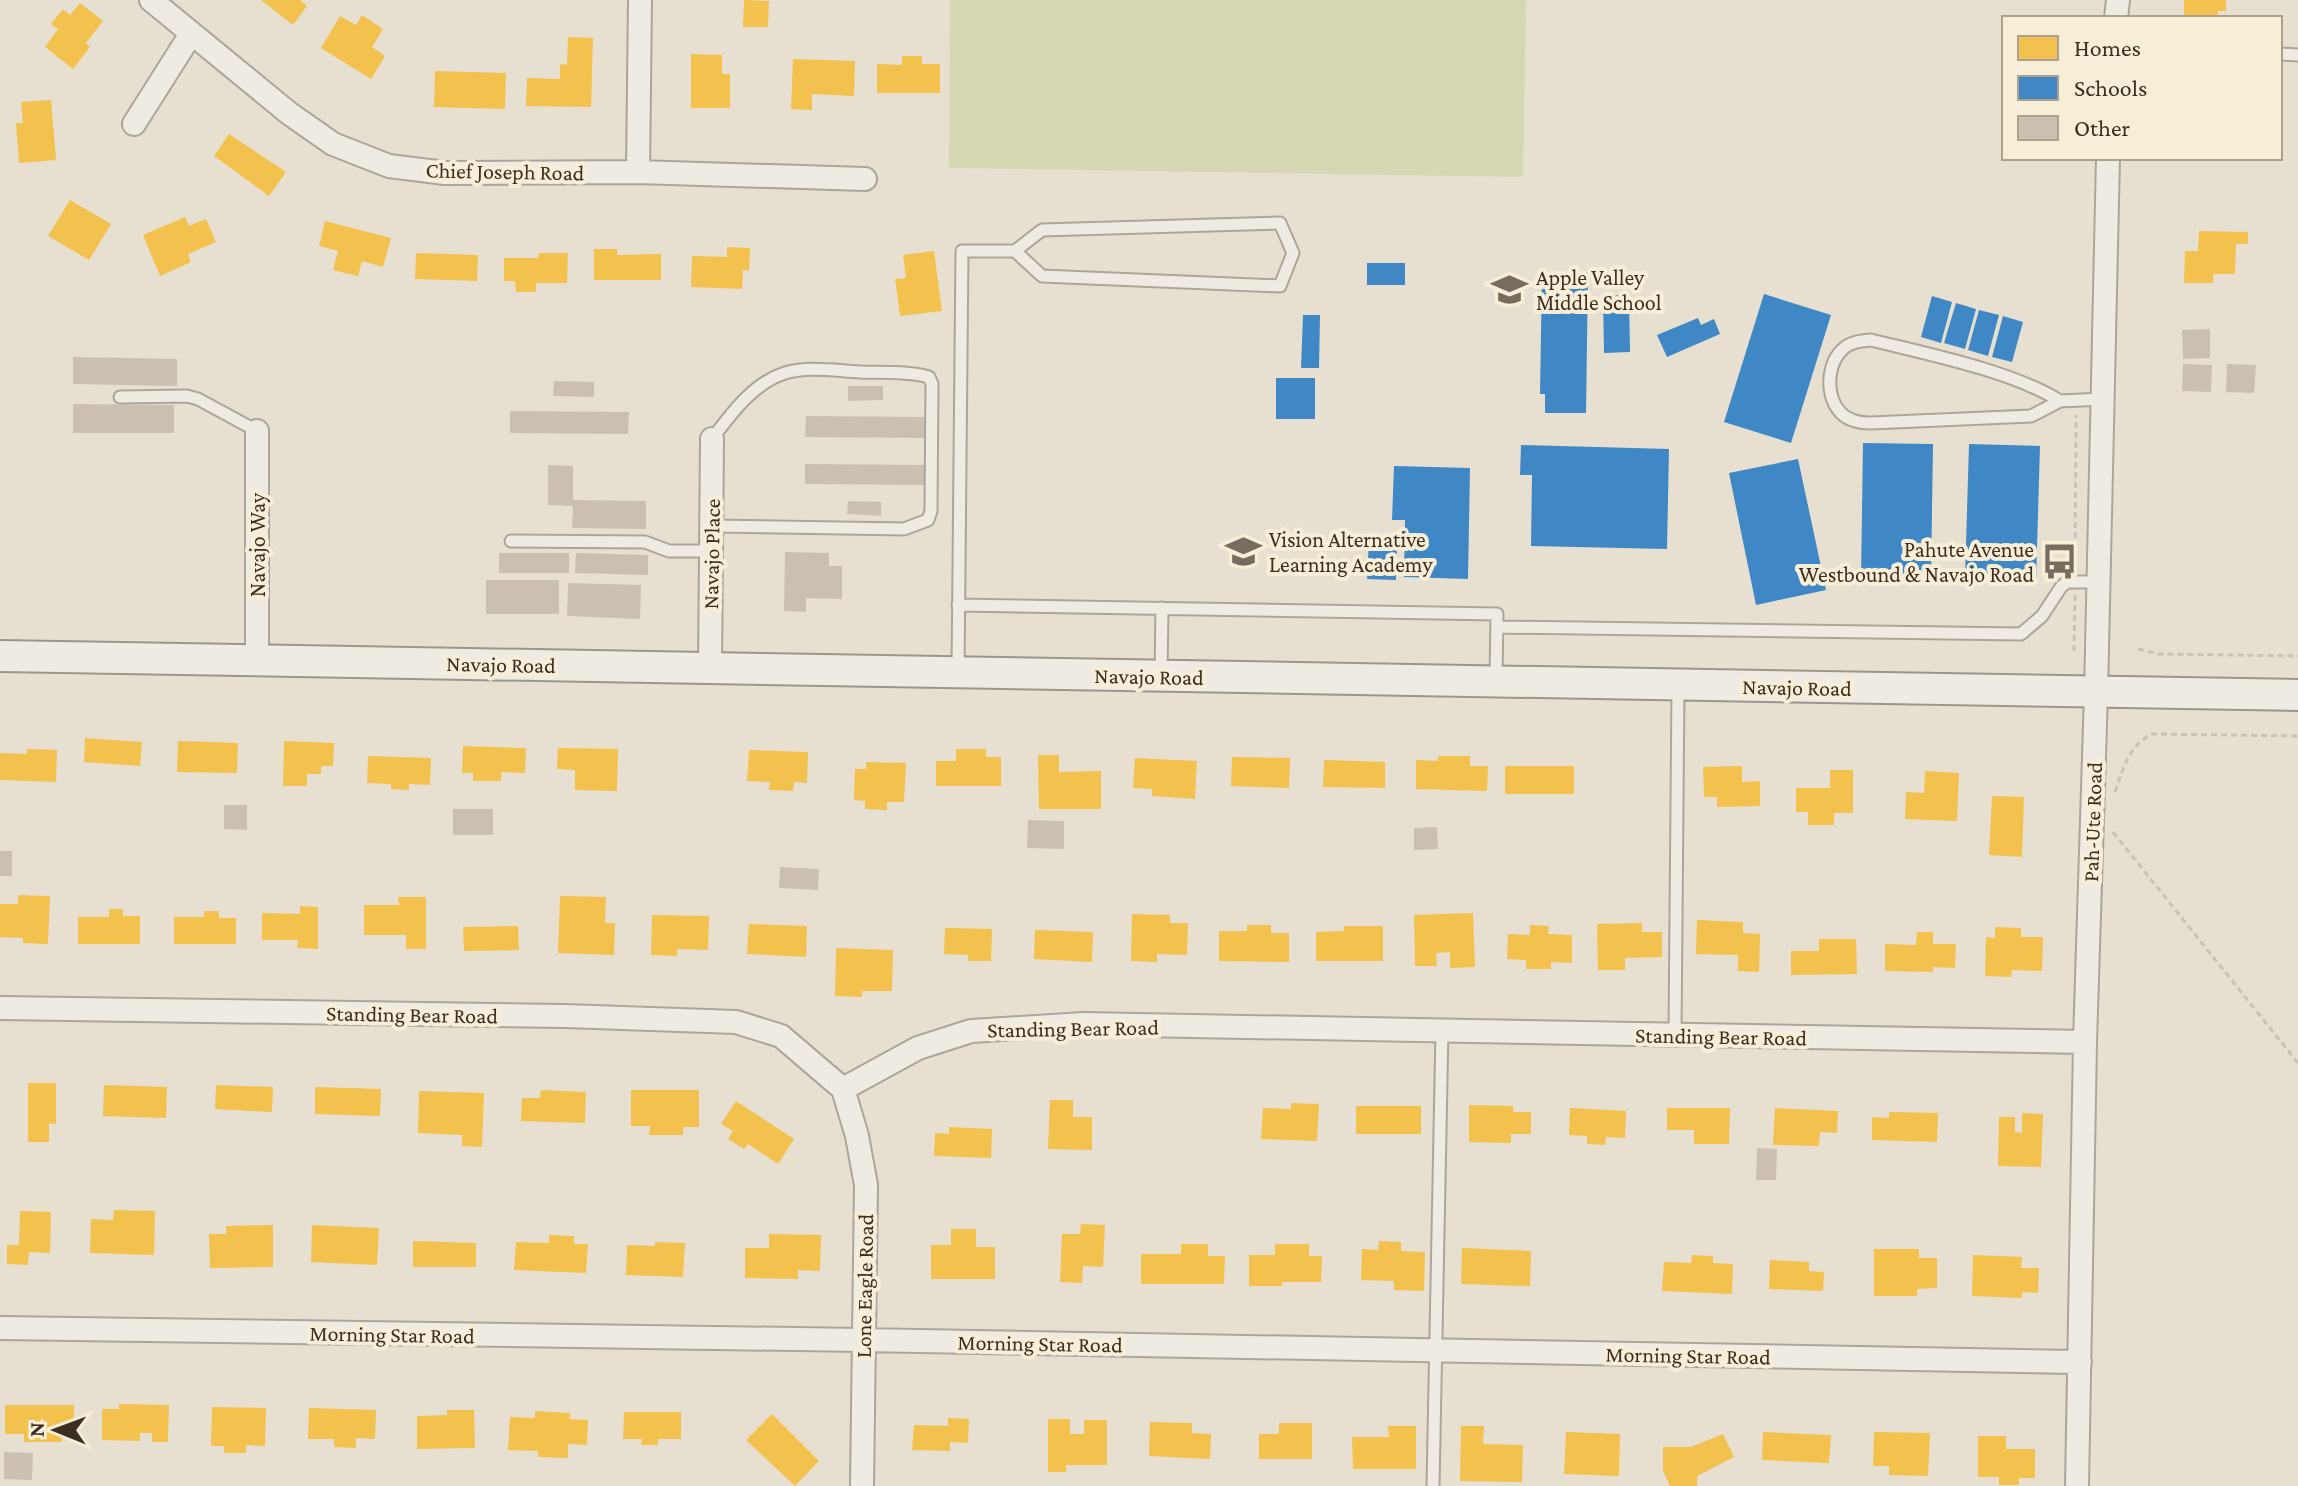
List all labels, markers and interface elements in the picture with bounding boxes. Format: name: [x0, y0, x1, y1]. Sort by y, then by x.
legend: [2002, 16, 2282, 160]
text: Homes: [2074, 34, 2141, 61]
text: Schools: [2074, 74, 2148, 101]
text: Other: [2074, 114, 2130, 141]
street label: Chief Joseph Road: [425, 158, 585, 185]
place label: Apple Valley Middle School: [1536, 265, 1662, 315]
school or university icon: Apple Valley Middle School: [1491, 271, 1529, 309]
street label: Navajo Way: [245, 492, 270, 597]
street label: Navajo Place: [698, 498, 725, 610]
place label: Vision Alternative Learning Academy: [1269, 527, 1434, 577]
school or university icon: Vision Alternative Learning Academy: [1224, 533, 1262, 571]
place label: Pahute Avenue Westbound & Navajo Road: [1799, 537, 2034, 587]
bus stop icon: Pahute Avenue Westbound & Navajo Road: [2041, 543, 2079, 581]
street label: Navajo Road: [446, 651, 556, 678]
street label: Navajo Road: [1094, 663, 1204, 690]
street label: Navajo Road: [1742, 674, 1852, 701]
street label: Pah-Ute Road: [2078, 761, 2107, 882]
street label: Standing Bear Road: [326, 1001, 499, 1029]
street label: Standing Bear Road: [987, 1014, 1160, 1042]
street label: Standing Bear Road: [1635, 1023, 1808, 1051]
street label: Lone Eagle Road: [851, 1213, 878, 1358]
street label: Morning Star Road: [309, 1321, 475, 1348]
street label: Morning Star Road: [957, 1330, 1123, 1357]
street label: Morning Star Road: [1605, 1342, 1771, 1369]
north arrow: [16, 1390, 96, 1470]
text: N: [24, 1422, 49, 1437]

